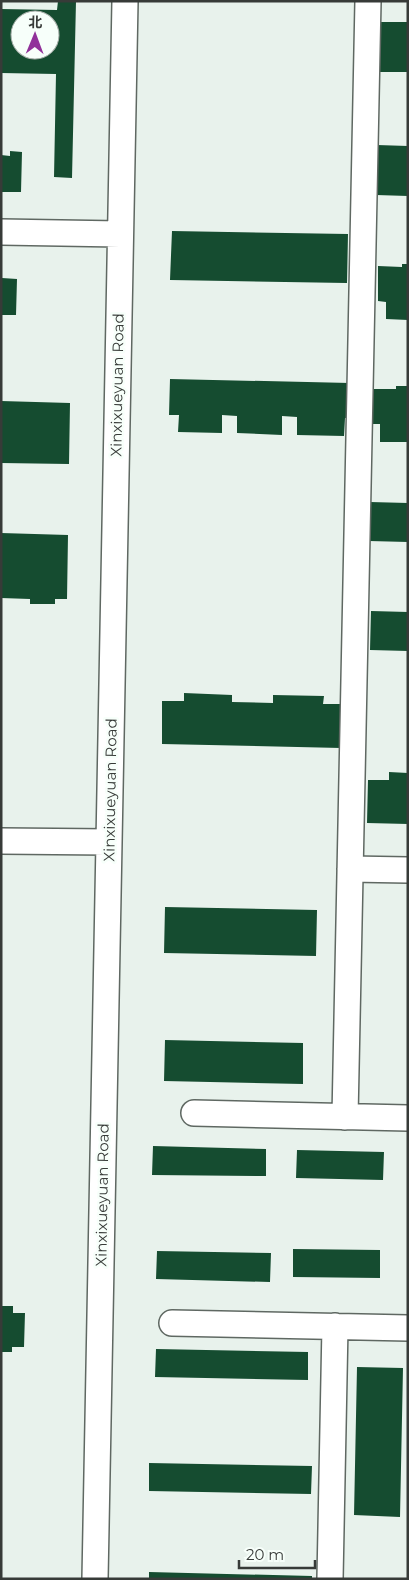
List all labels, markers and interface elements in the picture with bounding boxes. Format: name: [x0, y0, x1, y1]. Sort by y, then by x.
north arrow: [10, 10, 60, 60]
text: 北: [28, 13, 42, 31]
street label: Xinxixueyuan Road: [106, 313, 128, 457]
street label: Xinxixueyuan Road: [99, 718, 121, 862]
street label: Xinxixueyuan Road: [91, 1123, 113, 1267]
scale bar: [239, 1538, 315, 1570]
text: 20 m: [246, 1545, 284, 1564]

